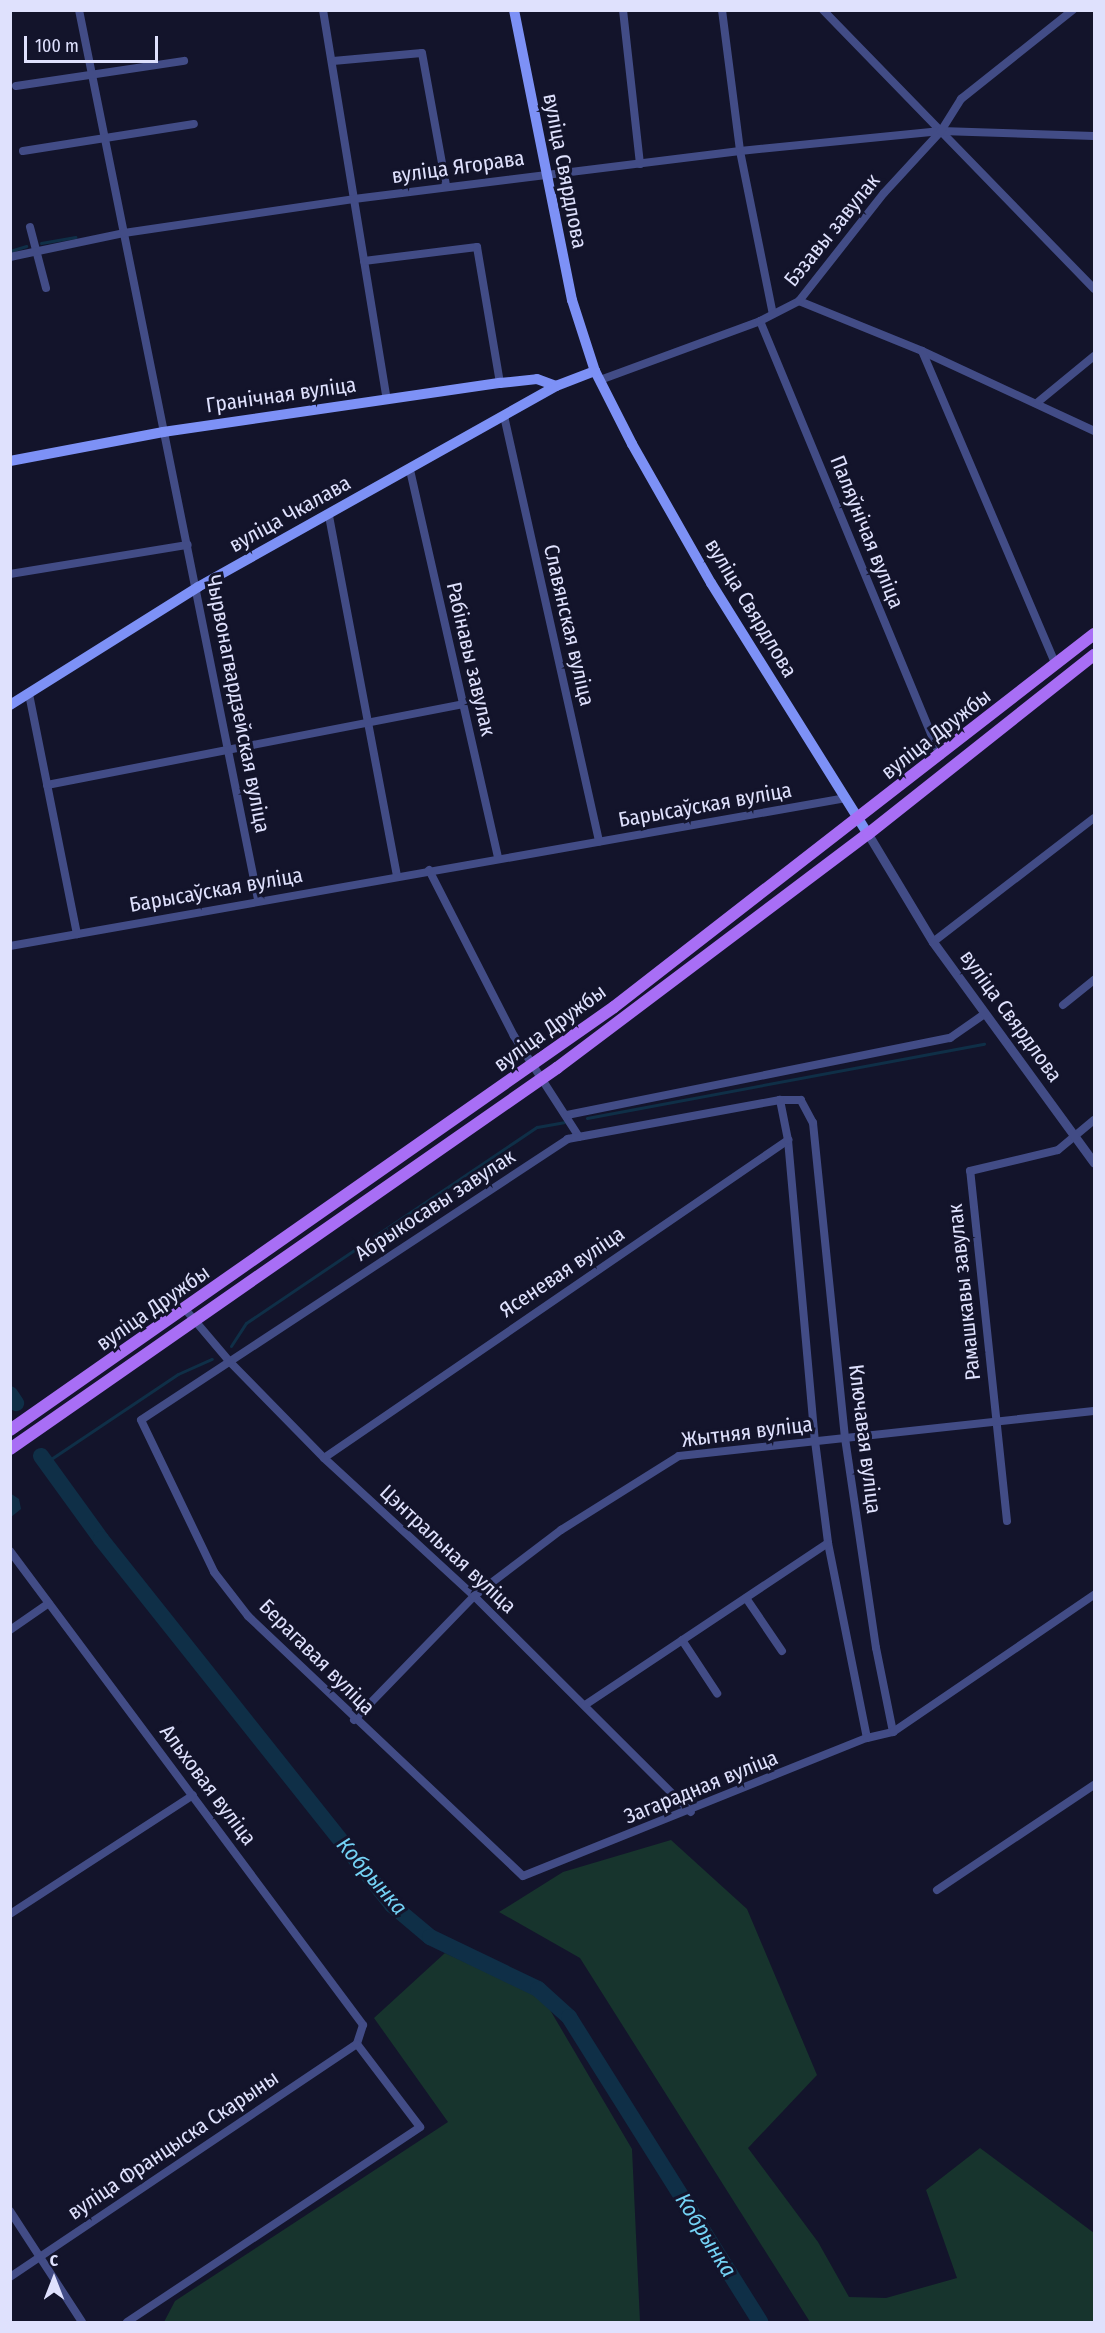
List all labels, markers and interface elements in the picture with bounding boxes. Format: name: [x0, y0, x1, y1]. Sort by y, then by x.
scale bar: [27, 24, 160, 62]
text: 100 m: [35, 35, 79, 57]
street label: вуліца Свярдлова: [538, 91, 592, 251]
street label: вуліца Ягорава: [390, 145, 526, 189]
street label: Бэзавы завулак: [779, 168, 885, 292]
street label: Гранічная вуліца: [204, 372, 358, 418]
street label: Паляўнічая вуліца: [825, 452, 909, 612]
street label: вуліца Чкалава: [225, 470, 355, 558]
street label: вуліца Свярдлова: [700, 534, 802, 682]
street label: Славянская вуліца: [538, 542, 600, 708]
street label: Чырвонагвардзейская вуліца: [201, 573, 275, 835]
street label: Рабінавы завулак: [441, 580, 501, 738]
street label: вуліца Дружбы: [876, 683, 996, 785]
street label: Барысаўская вуліца: [616, 777, 794, 833]
street label: Барысаўская вуліца: [127, 862, 305, 918]
street label: вуліца Свярдлова: [955, 945, 1067, 1087]
street label: вуліца Дружбы: [489, 979, 611, 1077]
street label: Абрыкосавы завулак: [350, 1144, 520, 1266]
street label: Рамашкавы завулак: [942, 1203, 986, 1381]
street label: Ясеневая вуліца: [495, 1221, 629, 1323]
street label: вуліца Дружбы: [92, 1260, 214, 1356]
street label: Ключавая вуліца: [843, 1363, 887, 1515]
street label: Жытняя вуліца: [680, 1411, 814, 1453]
street label: Цэнтральная вуліца: [375, 1479, 521, 1619]
street label: Берагавая вуліца: [254, 1594, 380, 1720]
street label: Альховая вуліца: [154, 1720, 262, 1850]
street label: Загарадная вуліца: [620, 1745, 782, 1829]
water label: Кобрынка: [331, 1832, 413, 1920]
street label: вуліца Францыска Скарыны: [63, 2065, 283, 2225]
water label: Кобрынка: [670, 2188, 742, 2282]
north arrow: [24, 2249, 84, 2309]
text: С: [50, 2251, 58, 2270]

